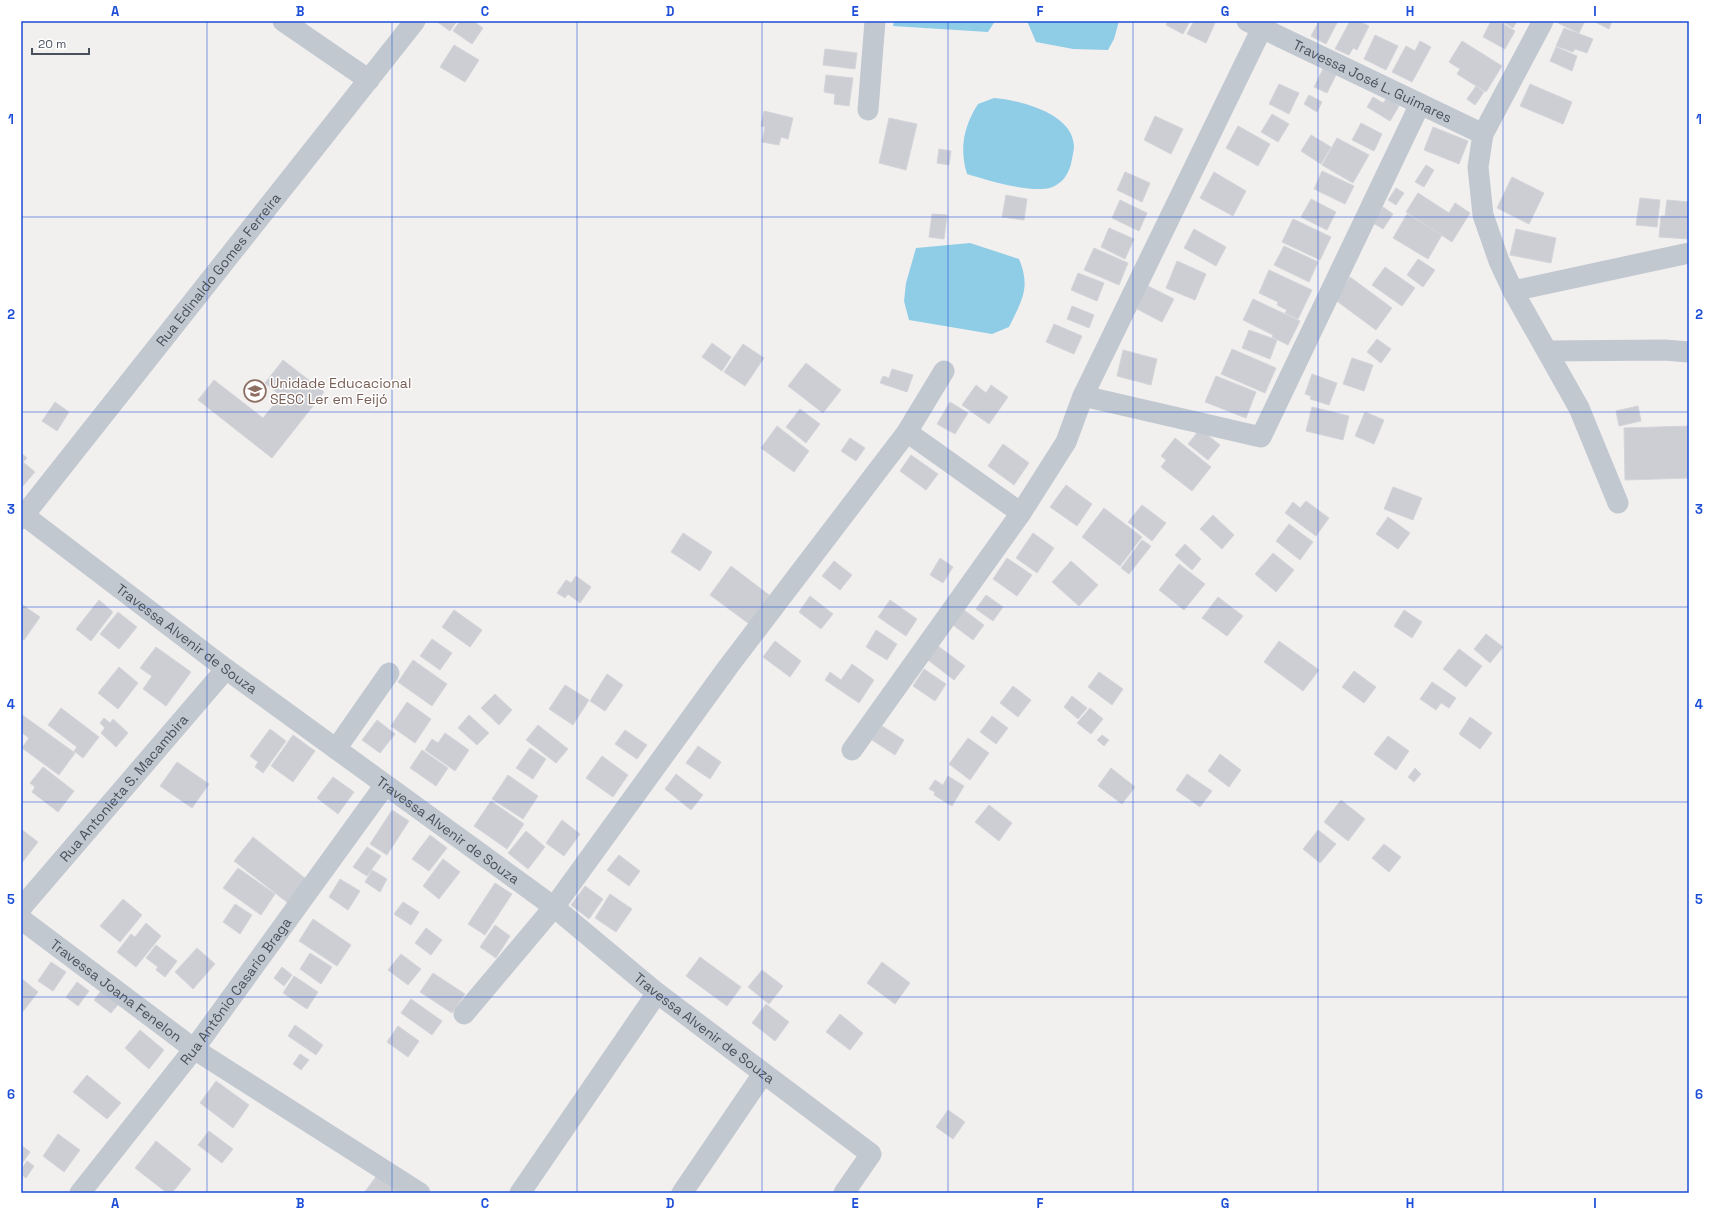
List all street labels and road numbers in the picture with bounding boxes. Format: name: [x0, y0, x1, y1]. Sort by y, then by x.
street label: Travessa José L. Guimares: [1290, 35, 1455, 127]
street label: Rua Edinaldo Gomes Ferreira: [152, 189, 285, 350]
street label: Travessa Alvenir de Souza: [112, 580, 261, 698]
street label: Rua Antonieta S. Macambira: [56, 711, 192, 865]
street label: Travessa Alvenir de Souza: [373, 772, 523, 888]
street label: Rua Antônio Casario Braga: [176, 914, 295, 1068]
street label: Travessa Joana Fenelon: [47, 935, 186, 1046]
street label: Travessa Alvenir de Souza: [630, 969, 778, 1087]

